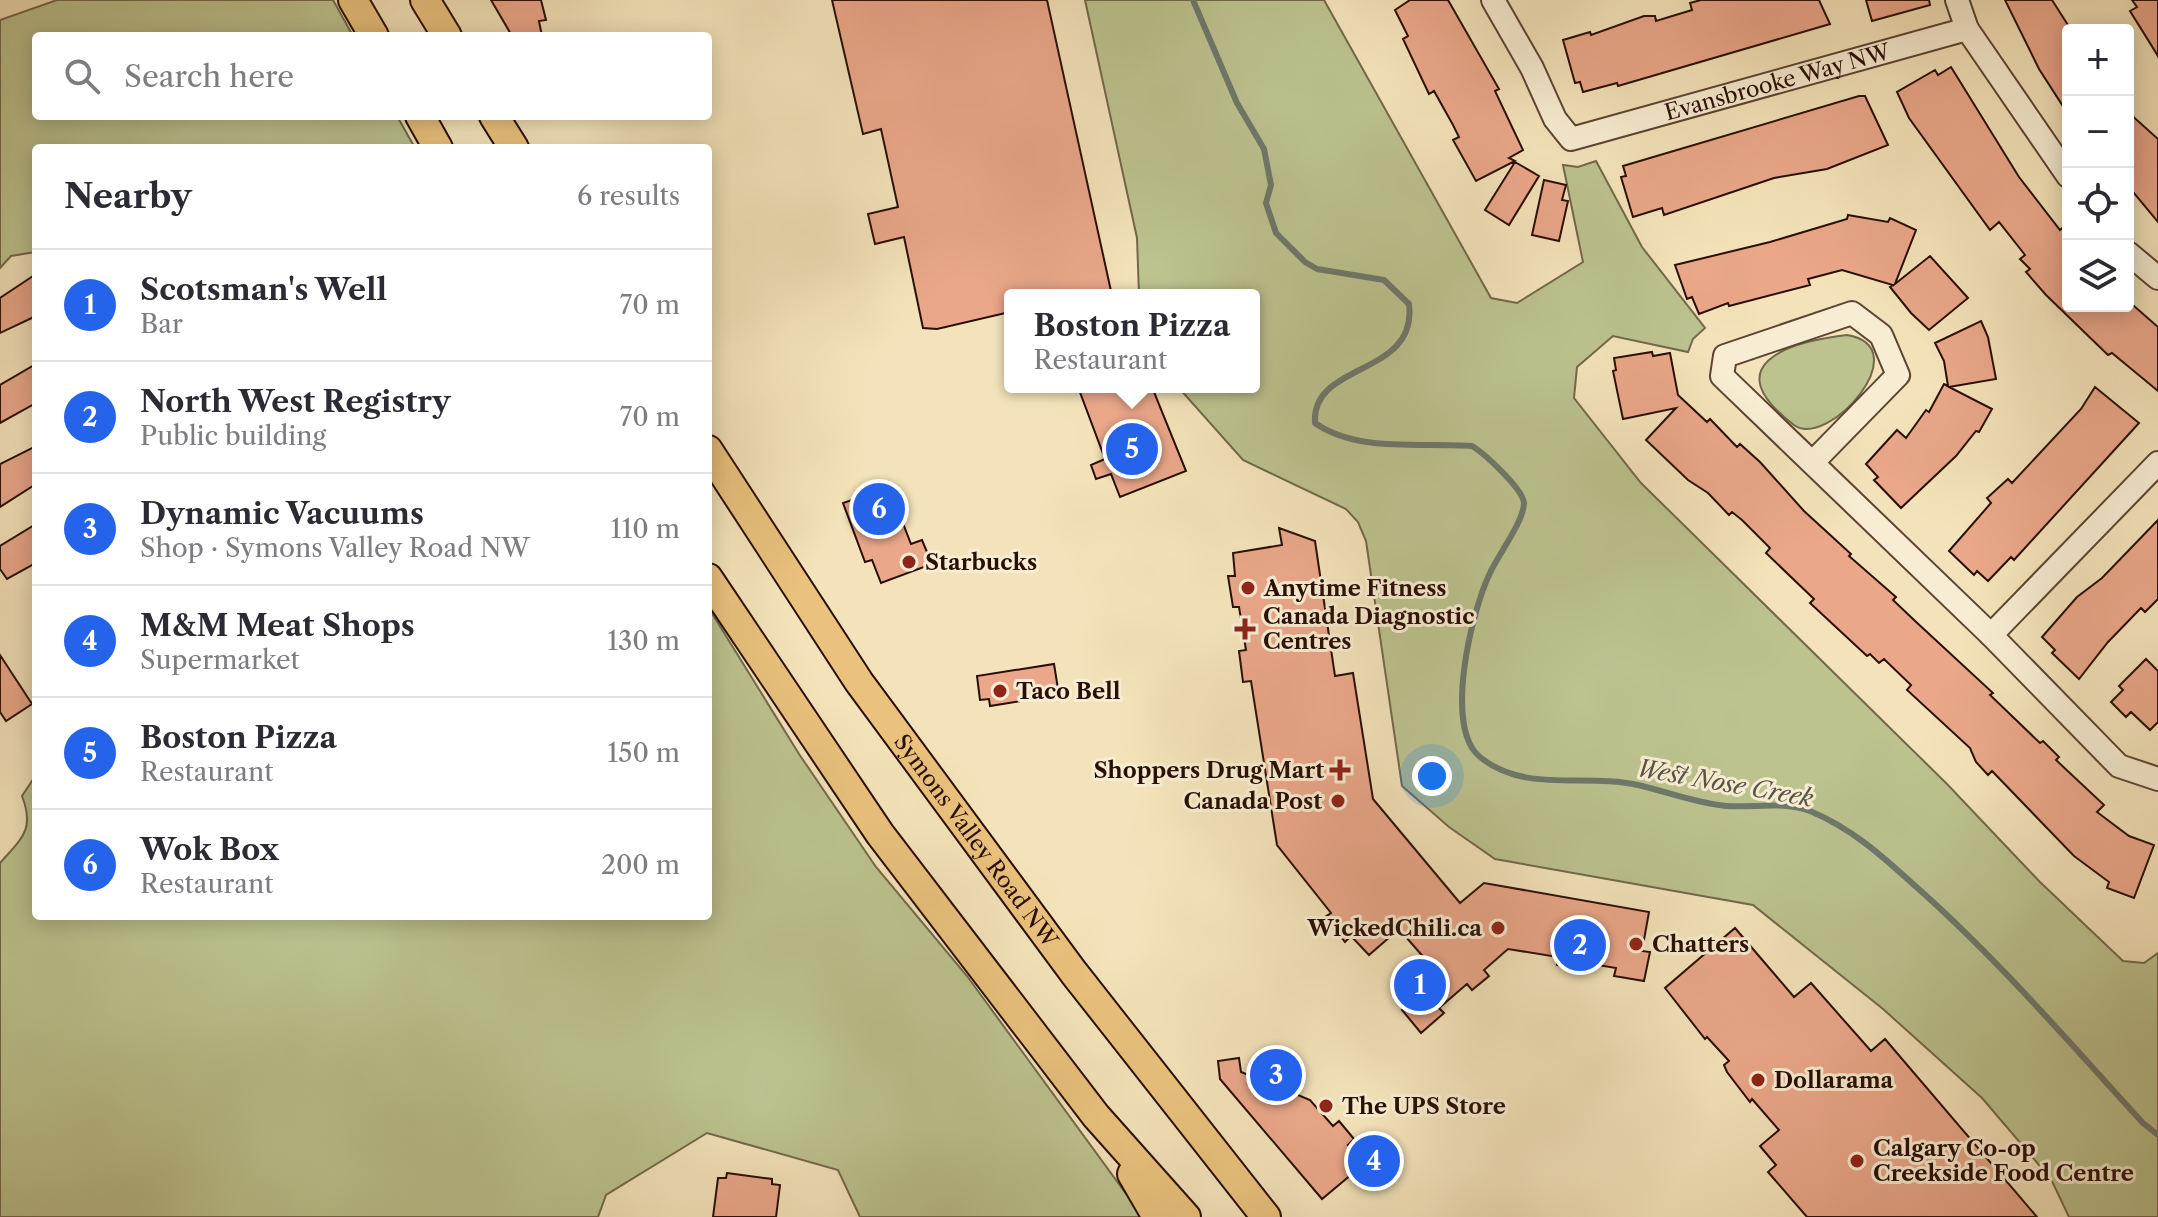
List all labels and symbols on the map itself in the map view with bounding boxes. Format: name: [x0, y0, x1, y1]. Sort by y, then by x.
street label: Evansbrooke Way NW: [1661, 37, 1894, 126]
pin: 5: [1106, 419, 1158, 479]
pin: 6: [853, 479, 905, 539]
place label: Starbucks: [925, 549, 1037, 576]
marker: Starbucks: [900, 553, 918, 571]
place label: Anytime Fitness: [1263, 575, 1447, 602]
marker: Anytime Fitness: [1239, 579, 1257, 597]
place label: Canada Diagnostic Centres: [1263, 603, 1474, 655]
marker: Canada Diagnostic Centres: [1234, 618, 1256, 640]
place label: Taco Bell: [1016, 678, 1121, 705]
marker: Taco Bell: [991, 682, 1009, 700]
street label: Symons Valley Road NW: [889, 729, 1064, 953]
water label: West Nose Creek: [1634, 753, 1816, 813]
your location: [1412, 756, 1452, 796]
place label: Shoppers Drug Mart: [1094, 757, 1324, 784]
marker: Shoppers Drug Mart: [1331, 761, 1349, 779]
place label: Canada Post: [1184, 788, 1322, 815]
marker: Canada Post: [1329, 792, 1347, 810]
place label: WickedChili.ca: [1306, 915, 1482, 942]
pin: 2: [1554, 915, 1606, 975]
marker: WickedChili.ca: [1489, 919, 1507, 937]
place label: Chatters: [1652, 931, 1749, 958]
marker: Chatters: [1627, 935, 1645, 953]
pin: 1: [1394, 955, 1446, 1015]
pin: 3: [1250, 1045, 1302, 1105]
place label: Dollarama: [1774, 1067, 1894, 1094]
marker: Dollarama: [1749, 1071, 1767, 1089]
place label: The UPS Store: [1342, 1093, 1506, 1120]
marker: The UPS Store: [1317, 1097, 1335, 1115]
pin: 4: [1348, 1131, 1400, 1191]
place label: Calgary Co-op Creekside Food Centre: [1873, 1135, 2134, 1187]
marker: Calgary Co-op Creekside Food Centre: [1848, 1152, 1866, 1170]

